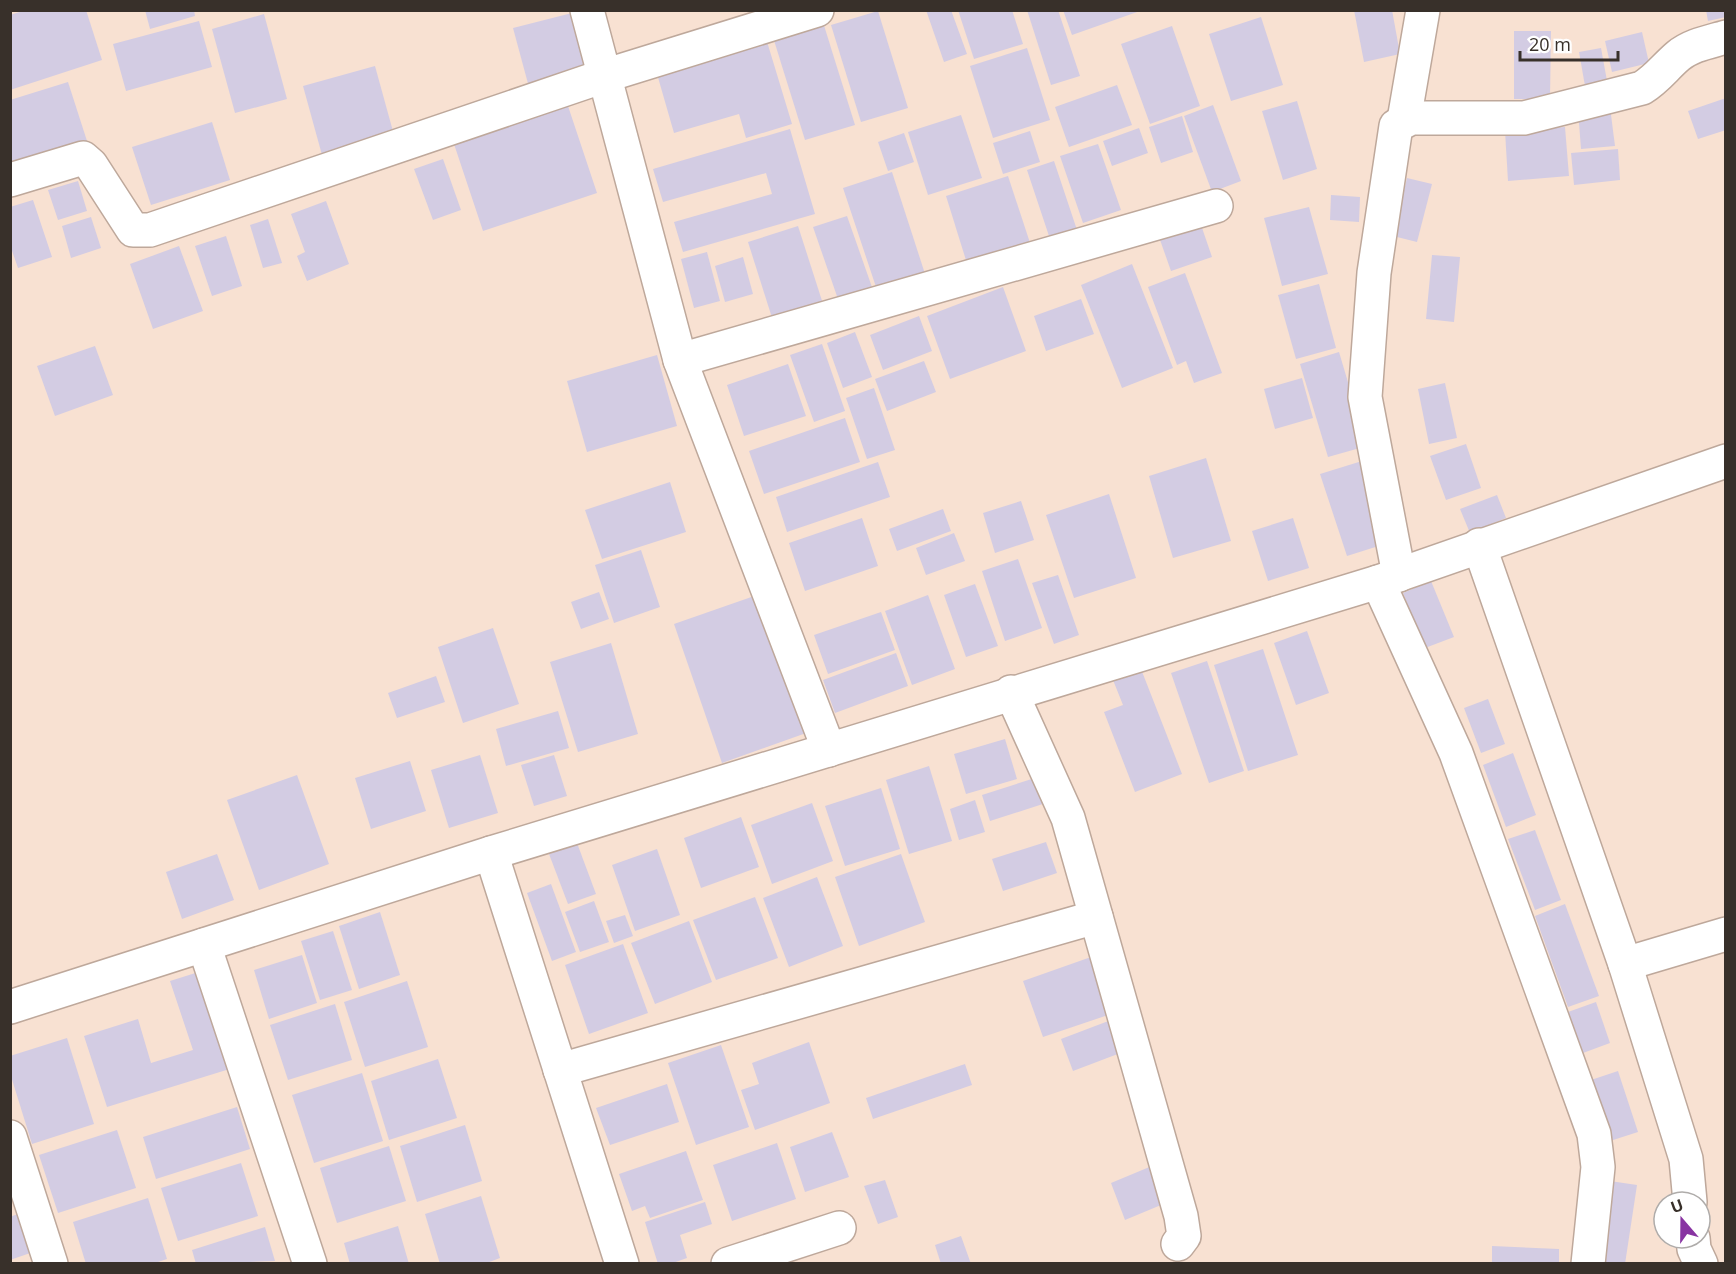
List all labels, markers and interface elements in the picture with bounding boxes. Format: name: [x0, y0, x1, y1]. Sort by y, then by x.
scale bar: [1520, 24, 1618, 62]
text: 20 m: [1529, 32, 1571, 56]
north arrow: [1652, 1190, 1712, 1250]
text: U: [1667, 1193, 1686, 1218]

